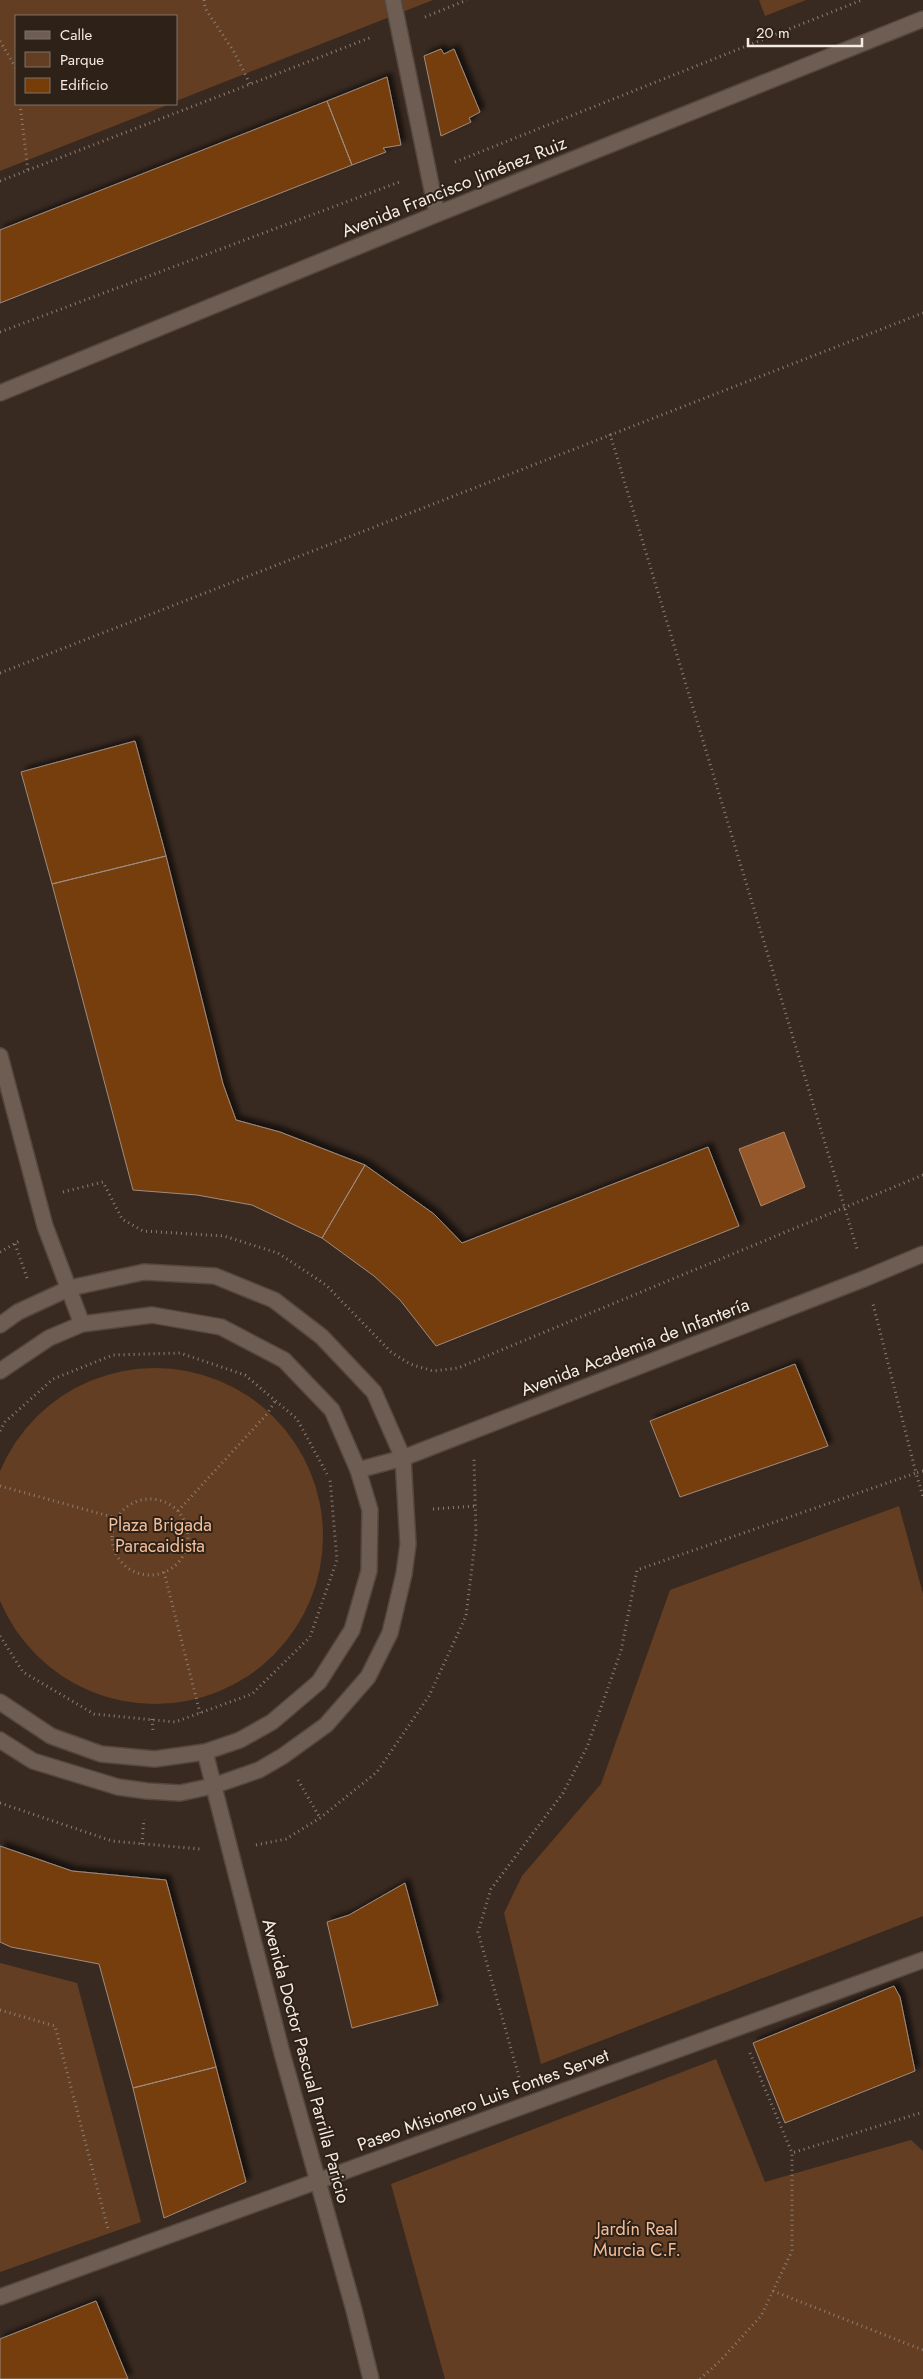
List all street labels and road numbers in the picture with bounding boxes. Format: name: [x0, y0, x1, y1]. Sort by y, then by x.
street label: Avenida Francisco Jiménez Ruiz: [338, 130, 571, 244]
street label: Avenida Academia de Infantería: [517, 1291, 753, 1403]
street label: Avenida Doctor Pascual Parrilla Paricio: [255, 1916, 357, 2206]
street label: Paseo Misionero Luis Fontes Servet: [353, 2042, 613, 2158]

